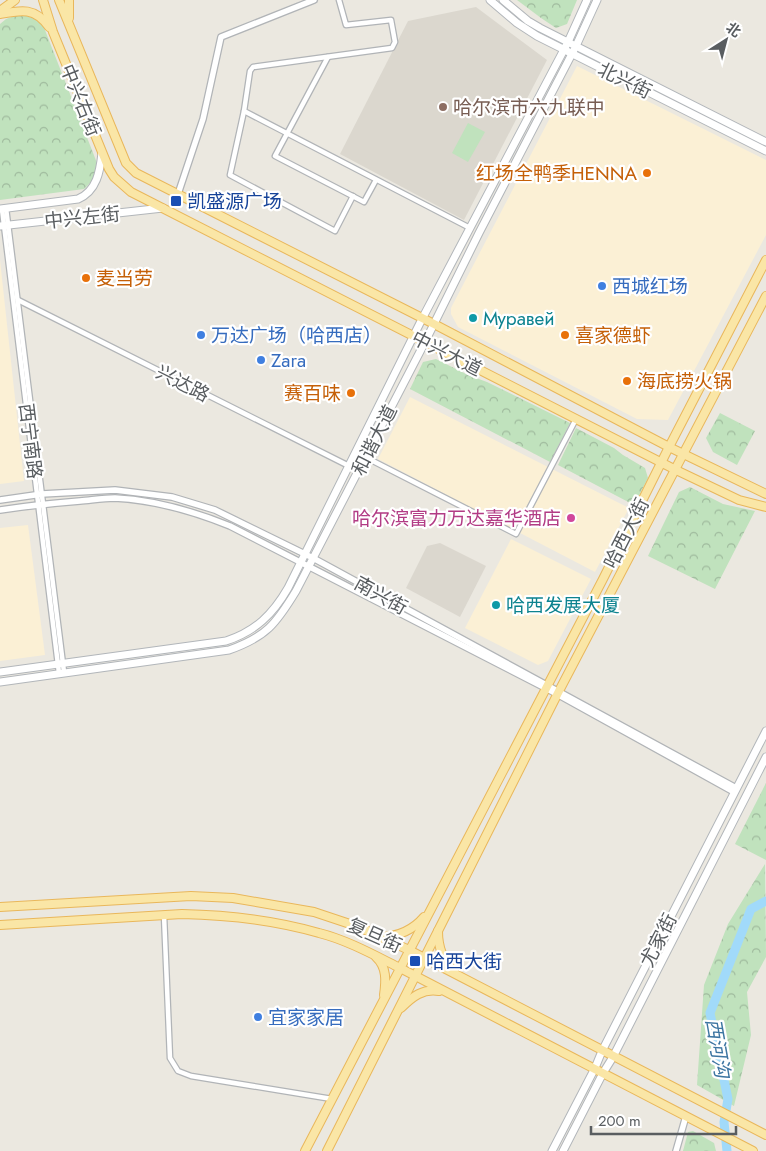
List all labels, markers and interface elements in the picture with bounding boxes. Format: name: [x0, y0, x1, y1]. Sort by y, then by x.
north arrow: [701, 15, 751, 65]
text: 北: [722, 17, 745, 42]
street label: 北兴街: [593, 56, 656, 105]
street label: 中兴右街: [54, 60, 107, 140]
place label: 哈尔滨市六九联中: [453, 94, 605, 121]
marker: 哈尔滨市六九联中: [437, 101, 449, 113]
place label: 红场全鸭季HENNA: [476, 160, 637, 187]
marker: 红场全鸭季HENNA: [641, 167, 653, 179]
place label: 凯盛源广场: [187, 188, 282, 215]
marker: 凯盛源广场: [169, 194, 183, 208]
street label: 中兴左街: [43, 200, 121, 235]
place label: 麦当劳: [96, 265, 153, 292]
marker: 麦当劳: [80, 272, 92, 284]
place label: 西城红场: [612, 273, 688, 300]
marker: 西城红场: [596, 280, 608, 292]
place label: Муравей: [483, 305, 555, 332]
marker: Муравей: [467, 312, 479, 324]
place label: 万达广场（哈西店）: [211, 322, 382, 349]
place label: 喜家德虾: [575, 322, 651, 349]
street label: 中兴大道: [407, 324, 487, 383]
marker: 万达广场（哈西店）: [195, 329, 207, 341]
marker: 喜家德虾: [559, 329, 571, 341]
place label: Zara: [271, 347, 306, 374]
marker: Zara: [255, 354, 267, 366]
street label: 兴达路: [151, 358, 214, 408]
place label: 海底捞火锅: [637, 368, 732, 395]
marker: 海底捞火锅: [621, 375, 633, 387]
place label: 赛百味: [284, 380, 341, 407]
marker: 赛百味: [345, 387, 357, 399]
street label: 和谐大道: [345, 400, 404, 480]
street label: 西宁南路: [12, 402, 49, 480]
street label: 哈西大街: [597, 493, 656, 573]
place label: 哈尔滨富力万达嘉华酒店: [352, 505, 561, 532]
marker: 哈尔滨富力万达嘉华酒店: [565, 512, 577, 524]
street label: 南兴街: [349, 570, 412, 621]
place label: 哈西发展大厦: [506, 592, 620, 619]
marker: 哈西发展大厦: [490, 599, 502, 611]
street label: 尤家街: [633, 909, 683, 972]
street label: 复旦街: [343, 912, 406, 959]
place label: 哈西大街: [426, 948, 502, 975]
marker: 哈西大街: [408, 954, 422, 968]
place label: 宜家家居: [268, 1004, 344, 1031]
marker: 宜家家居: [252, 1011, 264, 1023]
water label: 西河沟: [698, 1016, 737, 1082]
scale bar: [591, 1104, 736, 1136]
text: 200 m: [598, 1110, 641, 1132]

